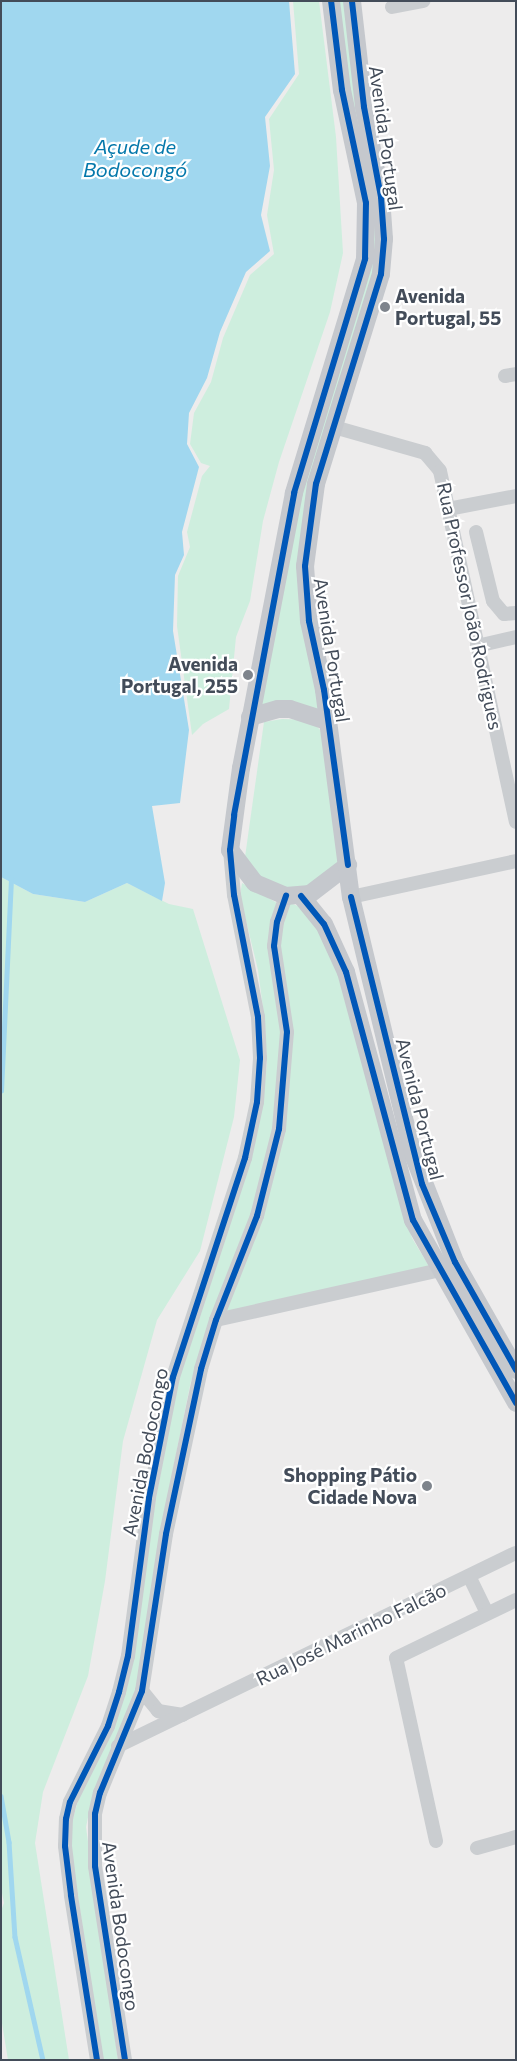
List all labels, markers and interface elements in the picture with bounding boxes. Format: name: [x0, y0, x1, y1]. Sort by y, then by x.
street label: Avenida Portugal: [365, 64, 407, 212]
water label: Açude de Bodocongó: [83, 135, 187, 182]
place label: Avenida Portugal, 55: [395, 285, 501, 329]
marker: Avenida Portugal, 55: [379, 301, 391, 313]
street label: Rua Professor João Rodrigues: [433, 480, 507, 732]
street label: Avenida Portugal: [309, 576, 355, 724]
place label: Avenida Portugal, 255: [121, 653, 238, 697]
marker: Avenida Portugal, 255: [242, 669, 254, 681]
street label: Avenida Portugal: [391, 1035, 449, 1183]
street label: Avenida Bodocongo: [117, 1366, 173, 1538]
place label: Shopping Pátio Cidade Nova: [283, 1464, 417, 1508]
marker: Shopping Pátio Cidade Nova: [421, 1480, 433, 1492]
street label: Rua José Marinho Falcão: [252, 1578, 450, 1690]
street label: Avenida Bodocongo: [98, 1840, 144, 2012]

